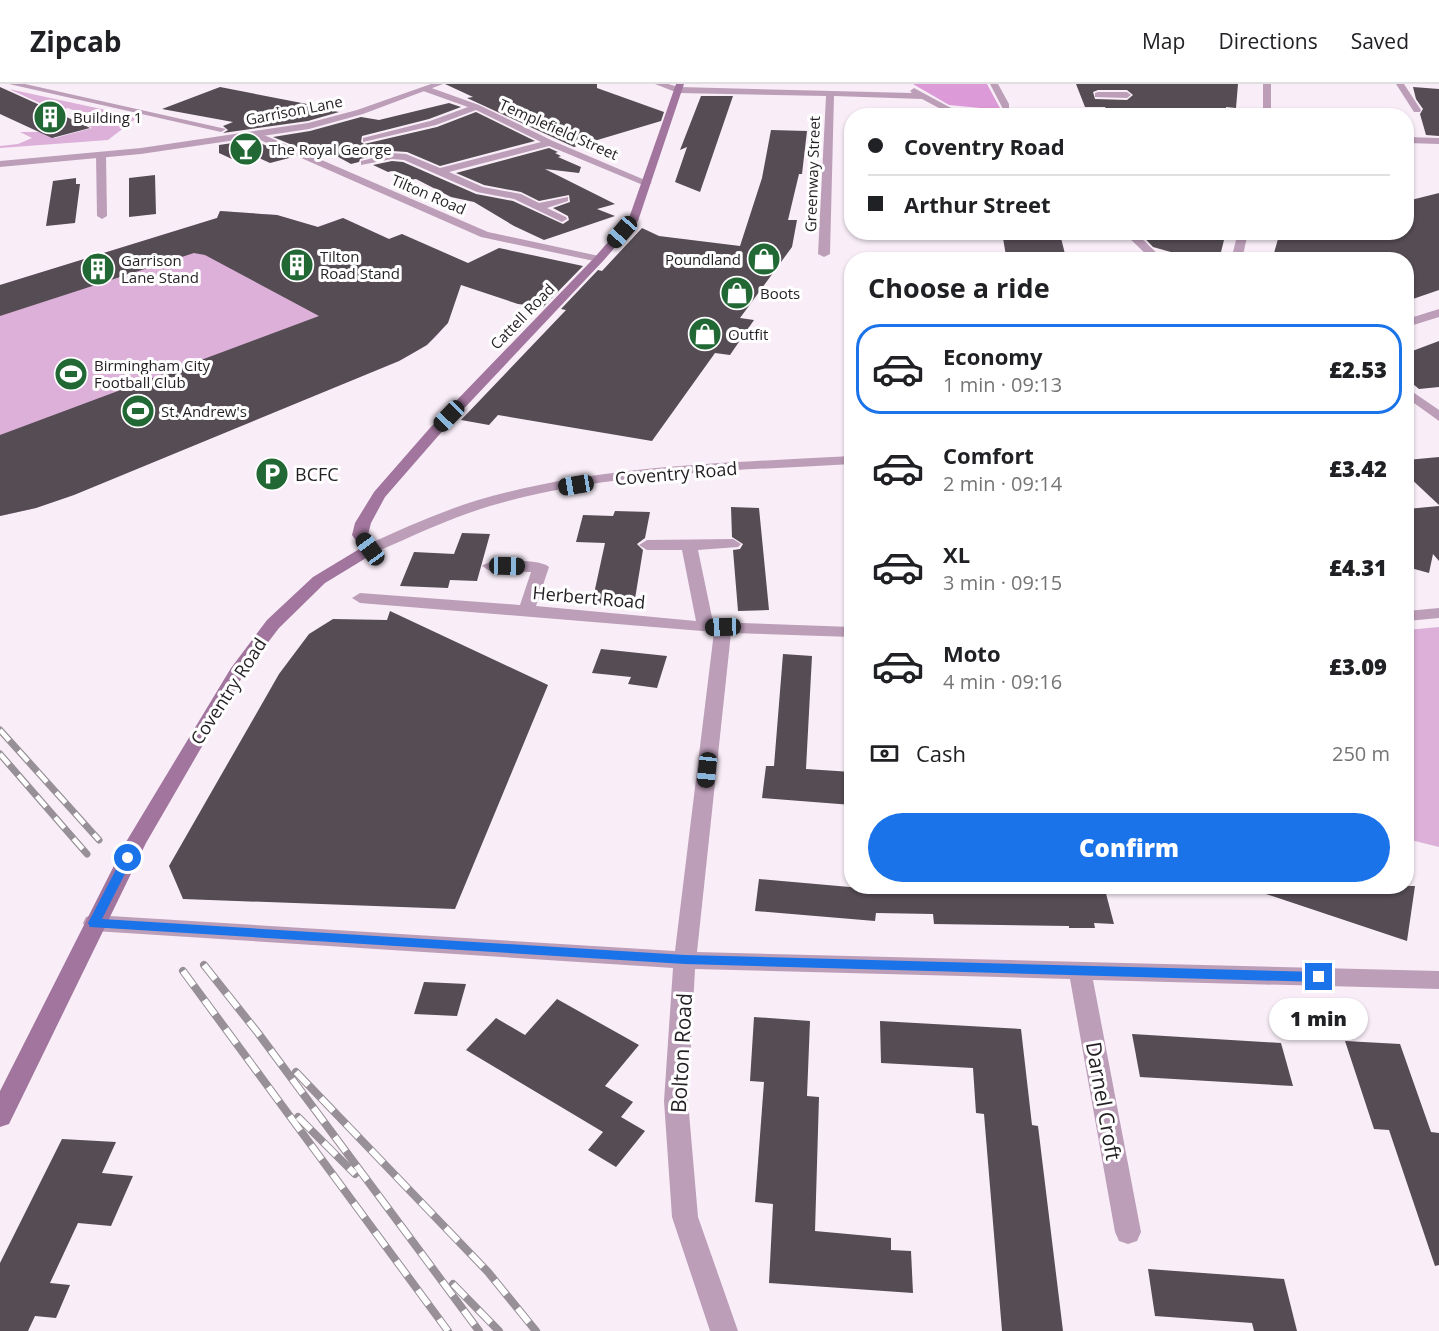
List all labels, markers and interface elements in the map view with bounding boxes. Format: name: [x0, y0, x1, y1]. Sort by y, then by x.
text: Zipcab: [30, 22, 122, 60]
text: Map: [1142, 27, 1185, 55]
text: Directions: [1218, 27, 1318, 55]
text: Saved: [1351, 27, 1409, 55]
street label: Garrison Lane: [244, 91, 344, 129]
street label: Templefield Street: [496, 94, 622, 164]
building icon: Building 1: [32, 99, 68, 135]
place label: Building 1: [73, 107, 142, 127]
street label: Greenway Street: [800, 116, 824, 232]
bar icon: The Royal George: [228, 131, 264, 167]
text: Coventry Road: [904, 131, 1065, 161]
place label: The Royal George: [269, 139, 392, 159]
street label: Tilton Road: [389, 169, 469, 219]
text: Arthur Street: [904, 189, 1051, 219]
car: [603, 213, 641, 251]
shop icon: Poundland: [746, 241, 782, 277]
place label: Tilton Road Stand: [320, 246, 400, 283]
building icon: Tilton Road Stand: [279, 247, 315, 283]
place label: Poundland: [665, 249, 741, 269]
place label: Garrison Lane Stand: [121, 250, 199, 287]
building icon: Garrison Lane Stand: [80, 251, 116, 287]
text: Choose a ride: [868, 269, 1050, 306]
shop icon: Boots: [719, 275, 755, 311]
street label: Cattell Road: [486, 279, 558, 353]
place label: Boots: [760, 283, 800, 303]
shop icon: Outfit: [687, 316, 723, 352]
place label: Outfit: [728, 324, 768, 344]
text: Economy: [943, 341, 1042, 371]
icon: car: [871, 342, 925, 396]
text: £2.53: [1329, 354, 1387, 384]
place label: Birmingham City Football Club: [94, 355, 211, 392]
sports icon: Birmingham City Football Club: [53, 356, 89, 392]
text: 1 min · 09:13: [943, 371, 1062, 398]
sports icon: St. Andrew's: [120, 393, 156, 429]
car: [430, 397, 468, 435]
place label: St. Andrew's: [161, 401, 247, 421]
text: Comfort: [943, 440, 1034, 470]
icon: car: [871, 441, 925, 495]
text: £3.42: [1329, 453, 1387, 483]
parking icon: BCFC: [254, 456, 290, 492]
street label: Coventry Road: [614, 456, 738, 490]
place label: BCFC: [295, 462, 339, 486]
text: 2 min · 09:14: [943, 470, 1062, 497]
car: [557, 473, 595, 497]
car: [352, 529, 388, 569]
text: XL: [943, 539, 970, 569]
icon: car: [871, 540, 925, 594]
text: £4.31: [1329, 552, 1387, 582]
car: [489, 557, 525, 575]
text: 3 min · 09:15: [943, 569, 1062, 596]
street label: Herbert Road: [532, 580, 646, 614]
car: [705, 617, 741, 637]
street label: Coventry Road: [185, 633, 271, 749]
text: Moto: [943, 638, 1001, 668]
icon: car: [871, 639, 925, 693]
text: £3.09: [1329, 651, 1387, 681]
text: 4 min · 09:16: [943, 668, 1062, 695]
icon: cash: [868, 737, 901, 770]
text: Cash: [916, 738, 966, 768]
text: 250 m: [1332, 740, 1390, 767]
car: [696, 751, 718, 789]
button: Confirm: [868, 813, 1390, 882]
route start: [114, 844, 141, 871]
route end: [1305, 963, 1332, 990]
street label: Bolton Road: [664, 992, 698, 1114]
callout: 1 min: [1270, 998, 1368, 1040]
text: 1 min: [1290, 1005, 1347, 1032]
street label: Darnel Croft: [1080, 1040, 1128, 1162]

